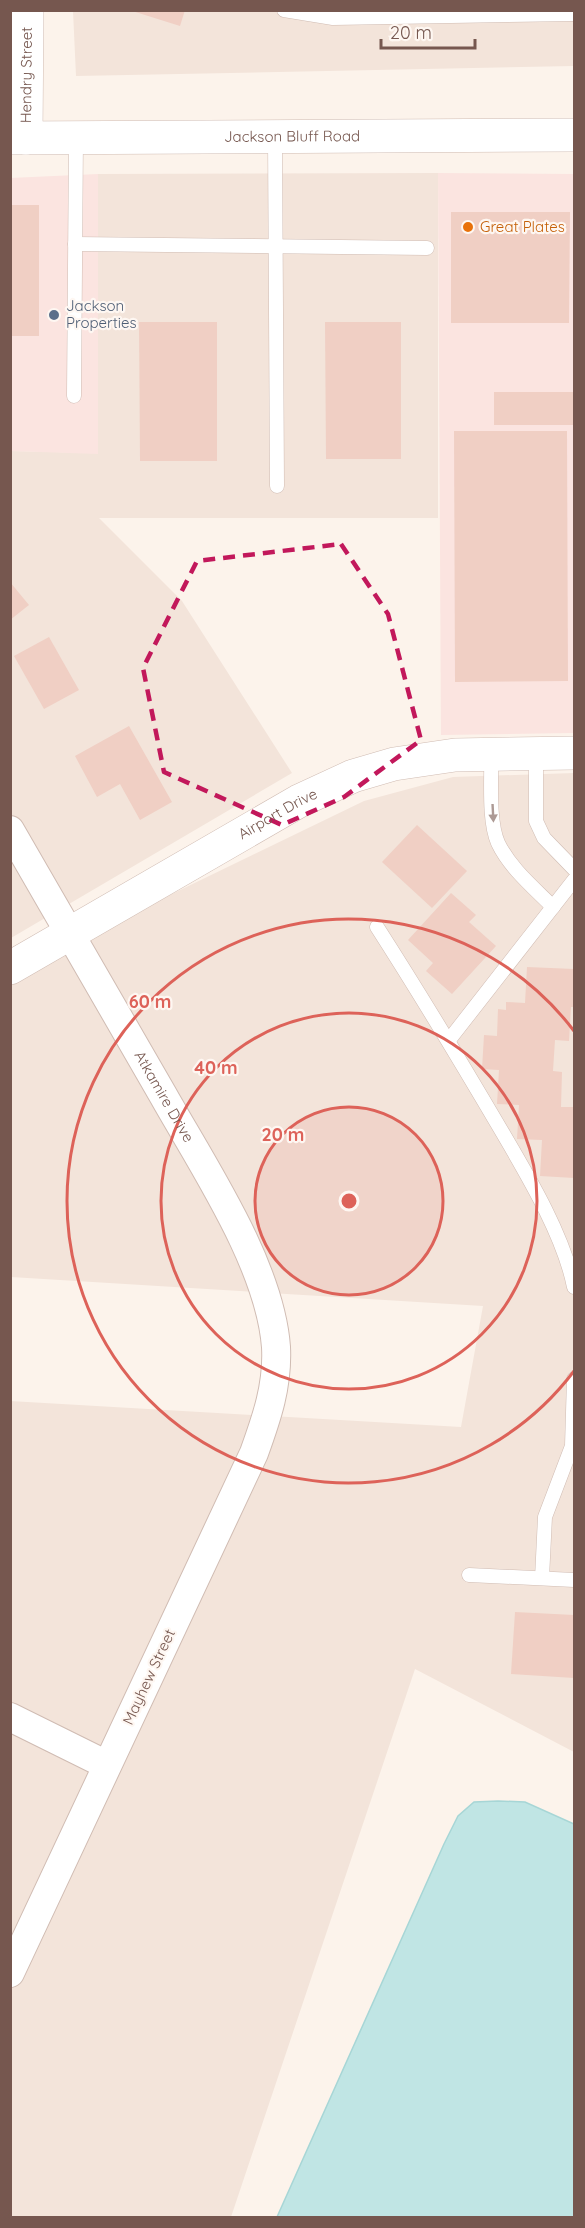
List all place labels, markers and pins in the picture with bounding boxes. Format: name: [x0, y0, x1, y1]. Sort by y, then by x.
place label: Great Plates: [480, 217, 565, 236]
marker: Great Plates: [461, 220, 475, 234]
place label: Jackson Properties: [66, 296, 137, 332]
marker: Jackson Properties: [47, 308, 61, 322]
centre of rings: [339, 1191, 359, 1211]

